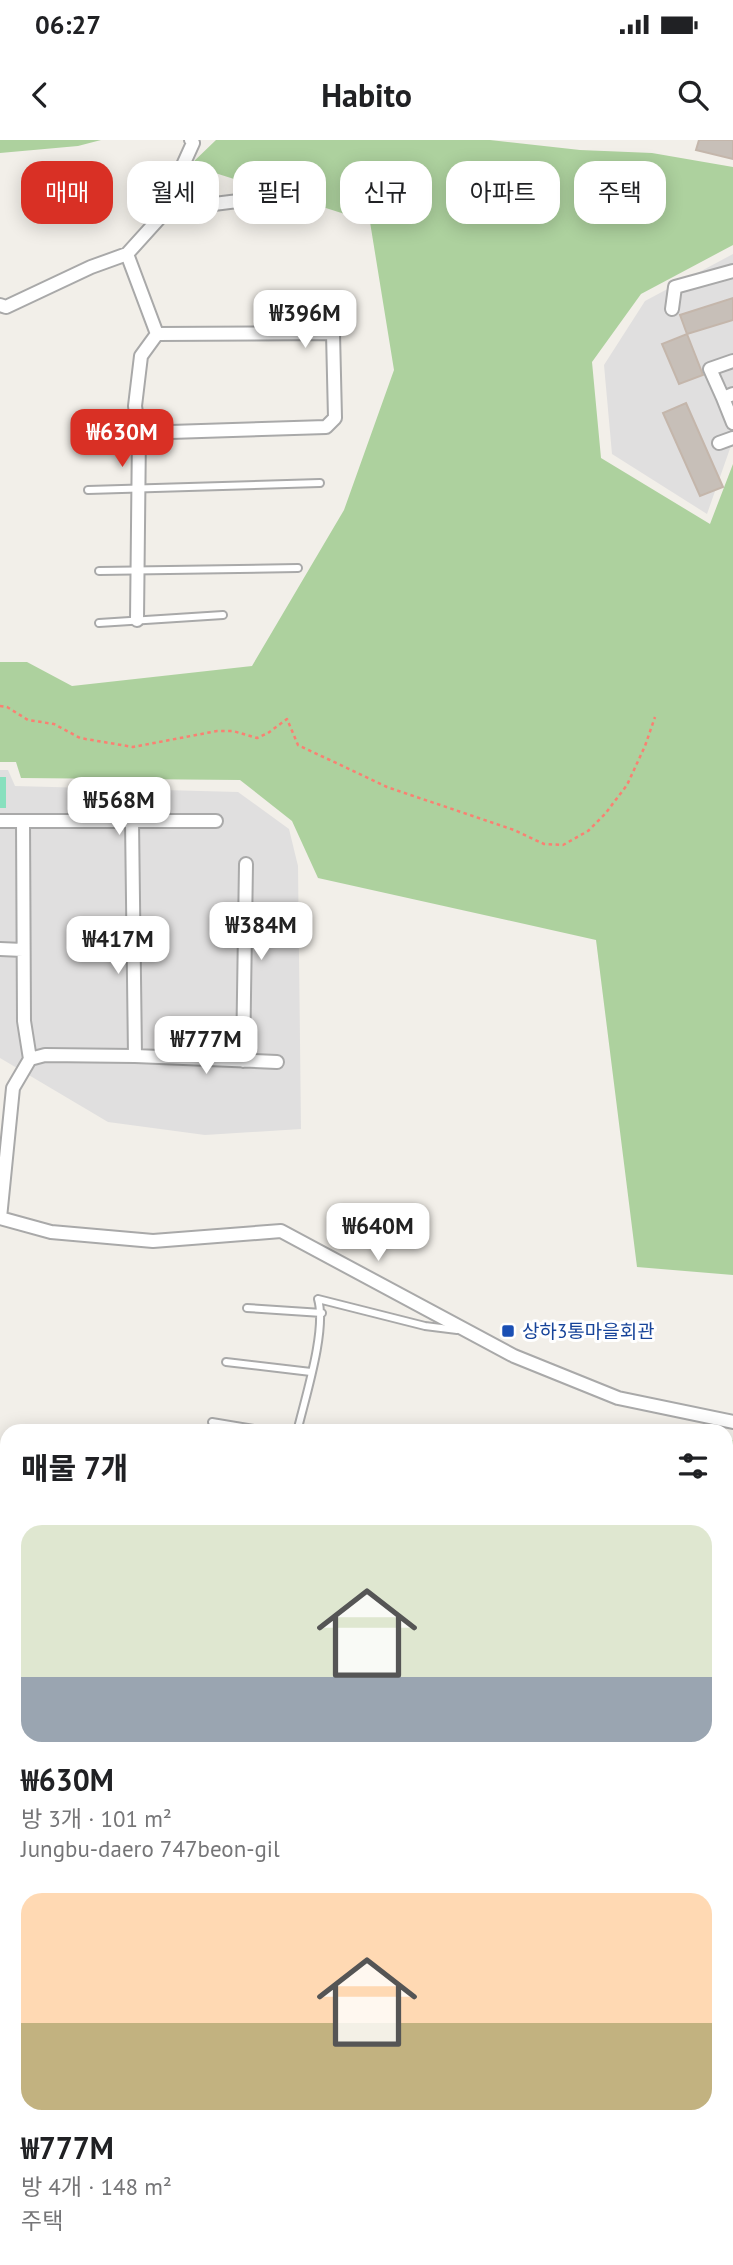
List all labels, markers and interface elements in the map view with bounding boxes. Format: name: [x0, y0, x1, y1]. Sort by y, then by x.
text: 06:27: [35, 8, 101, 41]
text: Habito: [321, 74, 412, 116]
icon: back: [21, 76, 59, 114]
icon: search: [674, 76, 712, 114]
chip: 매매: [21, 161, 113, 224]
chip: 월세: [127, 161, 219, 224]
chip: 필터: [233, 161, 326, 224]
chip: 신규: [340, 161, 432, 224]
chip: 아파트: [446, 161, 560, 224]
chip: 주택: [574, 161, 666, 224]
pin: ₩396M: [256, 290, 354, 350]
text: ₩396M: [269, 298, 341, 327]
pin: ₩630M: [73, 410, 171, 469]
text: ₩630M: [86, 417, 158, 446]
pin: ₩568M: [70, 778, 168, 837]
text: ₩568M: [83, 785, 155, 814]
pin: ₩384M: [212, 902, 310, 962]
text: ₩384M: [225, 910, 297, 939]
pin: ₩417M: [69, 916, 167, 976]
text: ₩417M: [82, 924, 154, 953]
pin: ₩777M: [157, 1016, 255, 1076]
text: ₩777M: [170, 1024, 242, 1053]
pin: ₩640M: [329, 1204, 427, 1263]
text: ₩640M: [342, 1211, 414, 1240]
place label: 상하3통마을회관: [522, 1319, 655, 1343]
marker: 상하3통마을회관: [500, 1323, 516, 1339]
icon: filters: [674, 1447, 712, 1485]
text: 매물 7개: [21, 1448, 128, 1487]
icon: home: [304, 1570, 430, 1696]
text: ₩630M: [21, 1760, 114, 1799]
text: 방 3개 · 101 m²: [21, 1804, 172, 1833]
text: Jungbu-daero 747beon-gil: [21, 1834, 280, 1863]
icon: home: [304, 1939, 430, 2065]
text: ₩777M: [21, 2128, 114, 2167]
text: 방 4개 · 148 m²: [21, 2172, 172, 2201]
text: 주택: [21, 2206, 63, 2235]

